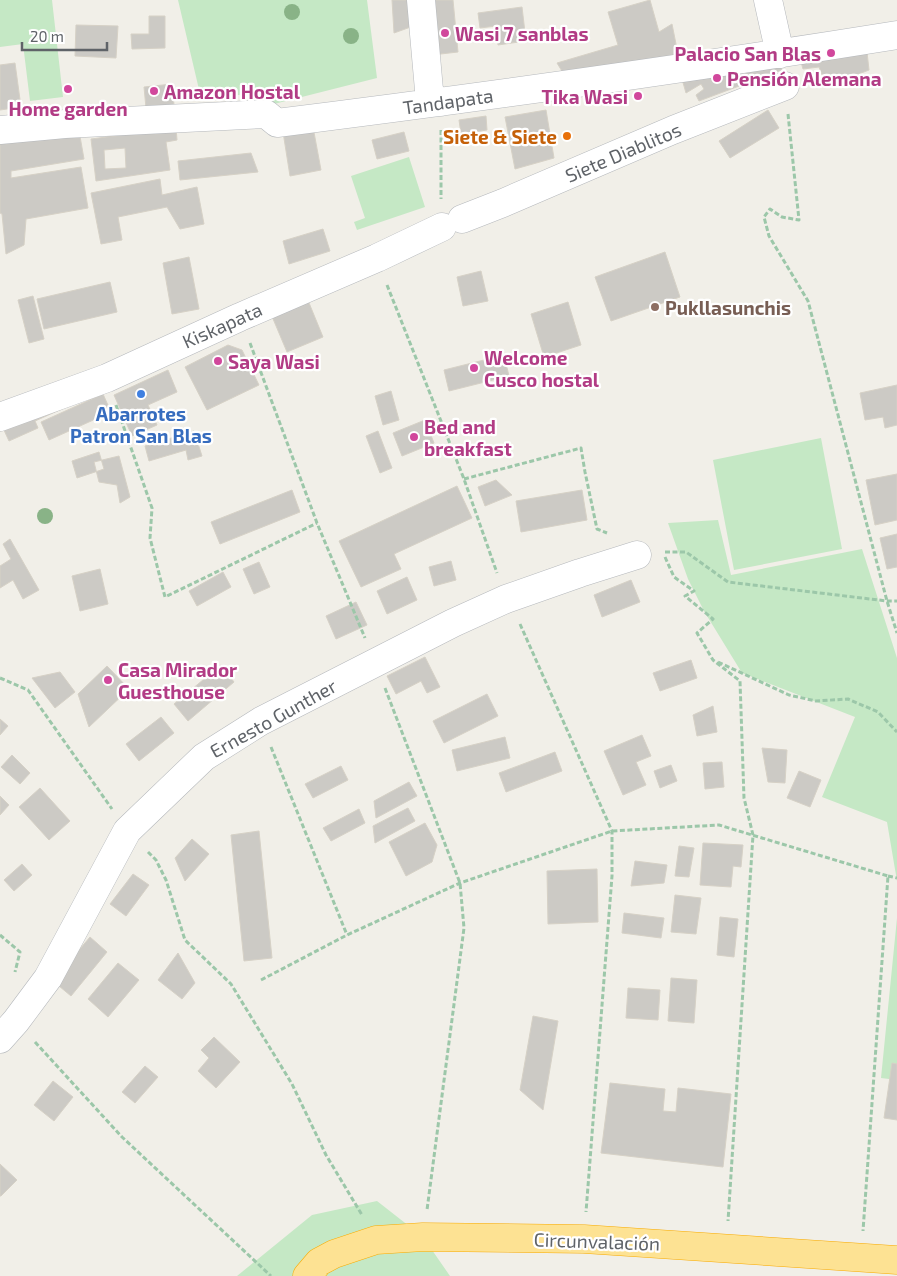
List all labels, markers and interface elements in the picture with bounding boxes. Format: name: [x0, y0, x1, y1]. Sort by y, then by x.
scale bar: [22, 20, 108, 52]
place label: Wasi 7 sanblas: [455, 22, 589, 45]
text: 20 m: [30, 27, 64, 45]
marker: Wasi 7 sanblas: [439, 27, 451, 39]
place label: Palacio San Blas: [674, 42, 821, 65]
marker: Palacio San Blas: [825, 47, 837, 59]
place label: Pensión Alemana: [727, 67, 882, 90]
marker: Pensión Alemana: [711, 72, 723, 84]
place label: Amazon Hostal: [164, 80, 301, 103]
marker: Home garden: [62, 83, 74, 95]
street label: Tandapata: [401, 83, 495, 119]
marker: Amazon Hostal: [148, 85, 160, 97]
place label: Tika Wasi: [541, 85, 628, 108]
marker: Tika Wasi: [632, 90, 644, 102]
place label: Home garden: [8, 97, 128, 120]
street label: Siete Diablitos: [561, 117, 685, 187]
place label: Siete & Siete: [443, 125, 557, 148]
marker: Siete & Siete: [561, 130, 573, 142]
place label: Pukllasunchis: [665, 296, 791, 319]
street label: Kiskapata: [179, 297, 265, 353]
marker: Pukllasunchis: [649, 301, 661, 313]
place label: Welcome Cusco hostal: [484, 346, 600, 391]
place label: Saya Wasi: [228, 350, 320, 374]
marker: Saya Wasi: [212, 355, 224, 367]
marker: Welcome Cusco hostal: [468, 362, 480, 374]
marker: Abarrotes Patron San Blas: [135, 388, 147, 400]
place label: Abarrotes Patron San Blas: [70, 402, 212, 447]
place label: Bed and breakfast: [424, 415, 512, 460]
marker: Bed and breakfast: [408, 431, 420, 443]
place label: Casa Mirador Guesthouse: [118, 658, 237, 703]
marker: Casa Mirador Guesthouse: [102, 674, 114, 686]
street label: Ernesto Gunther: [206, 674, 341, 762]
street label: Circunvalación: [533, 1227, 661, 1255]

